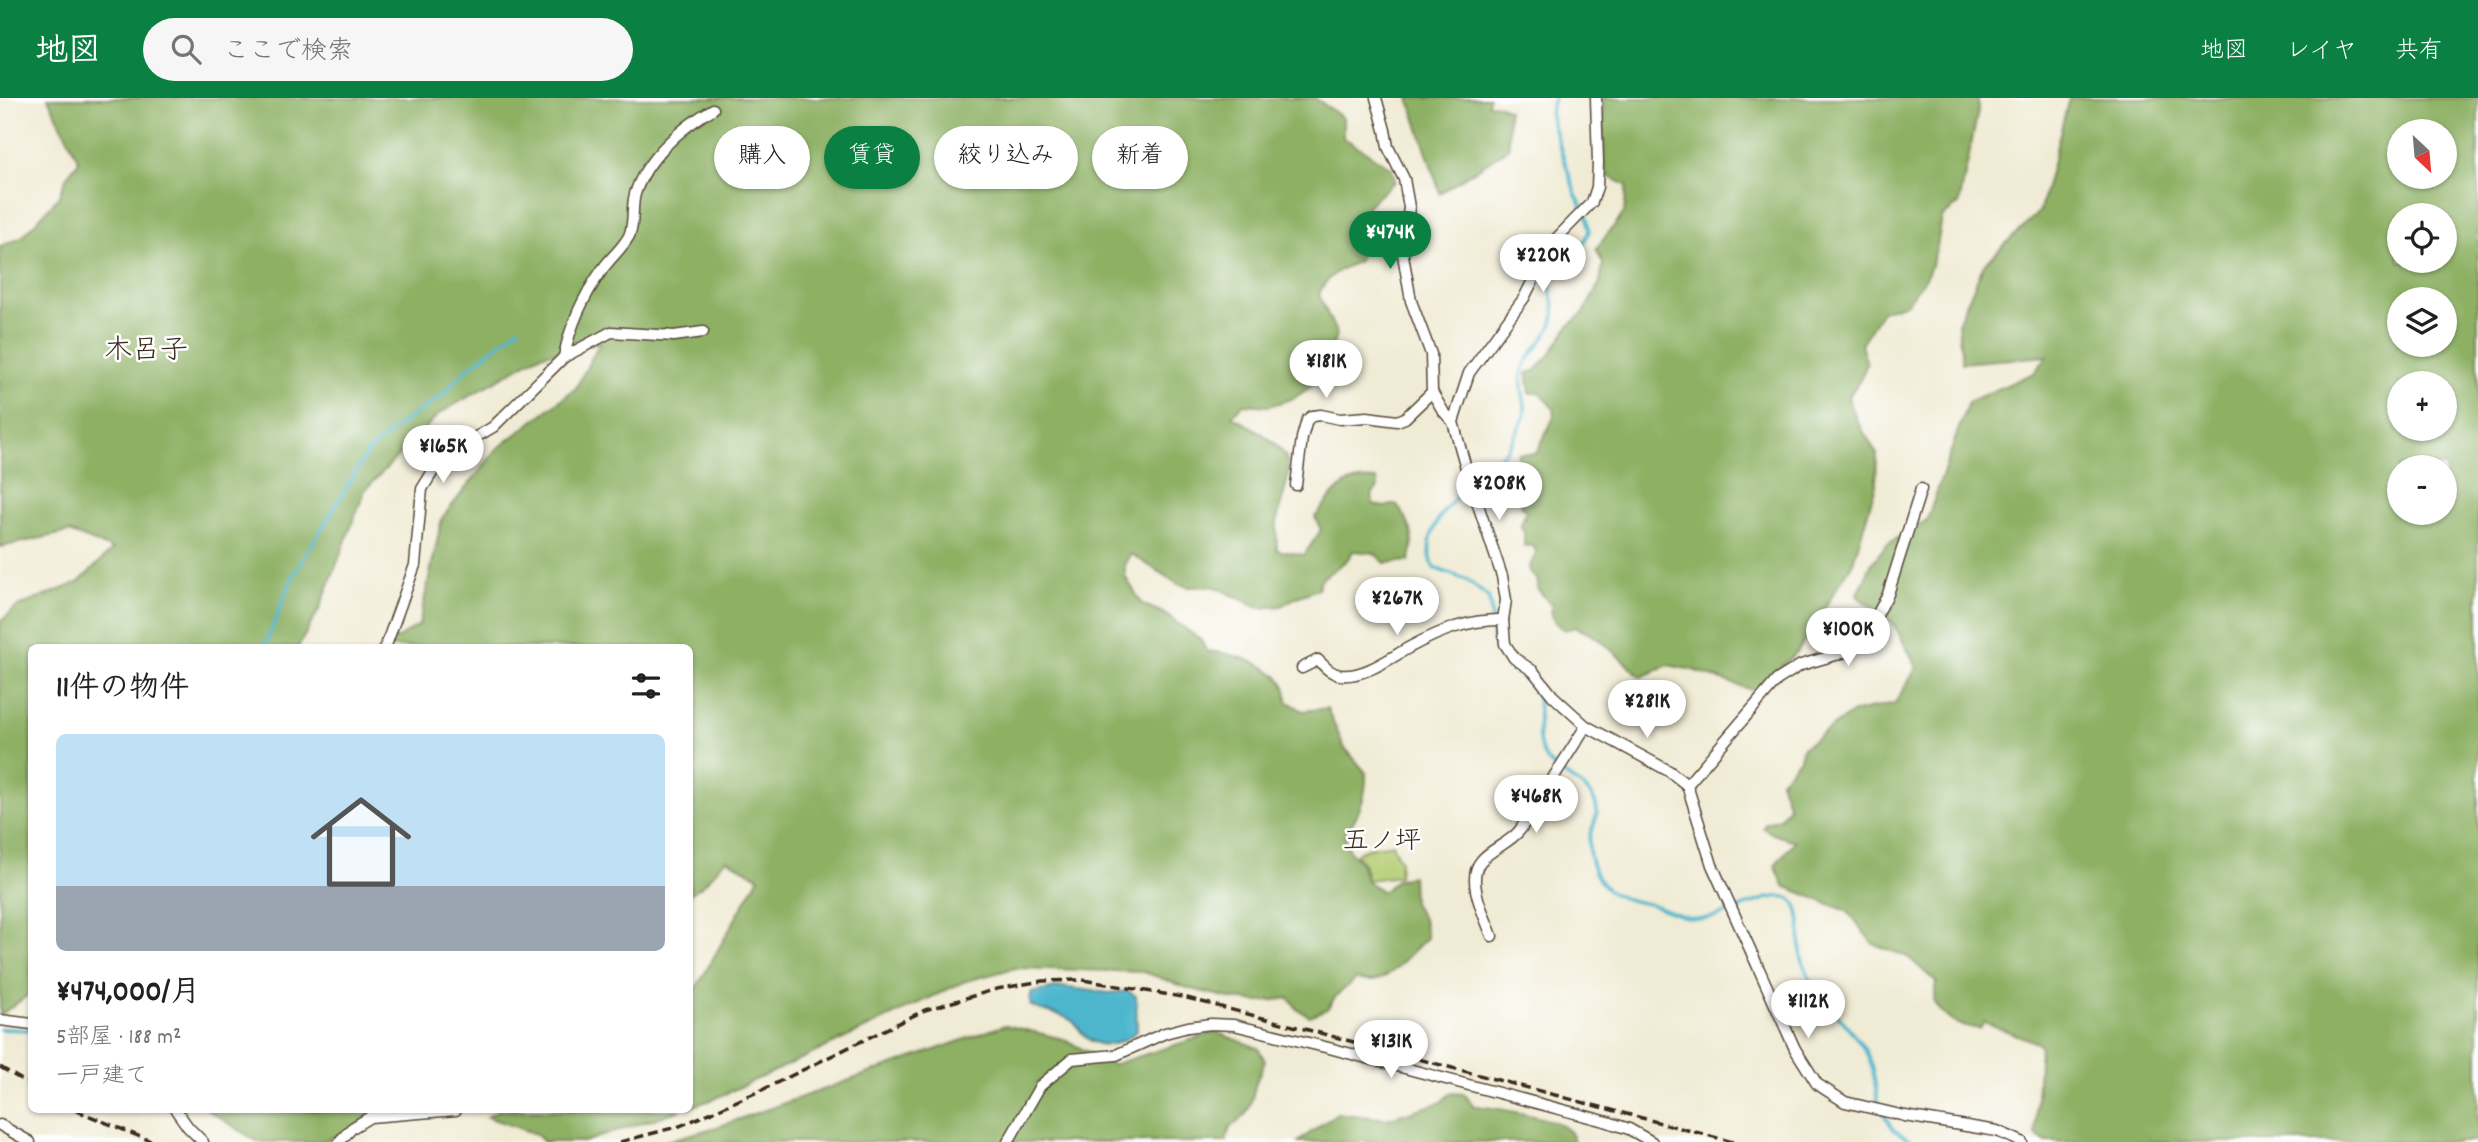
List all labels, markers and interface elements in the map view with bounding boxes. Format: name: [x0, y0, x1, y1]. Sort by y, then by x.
search box: [143, 18, 633, 81]
text: 地図: [35, 30, 101, 77]
icon: search: [167, 30, 205, 68]
text: ここで検索: [223, 34, 353, 71]
text: 地図: [2200, 35, 2248, 69]
text: レイヤ: [2286, 35, 2357, 69]
text: 共有: [2395, 35, 2443, 69]
north arrow: [2387, 119, 2457, 189]
map controls: [2387, 119, 2457, 525]
chip: 購入: [714, 126, 810, 189]
chip: 賃貸: [824, 126, 920, 189]
chip: 絞り込み: [934, 126, 1078, 189]
chip: 新着: [1092, 126, 1188, 189]
button: locate: [2387, 203, 2457, 273]
pin: ¥474K: [1341, 212, 1439, 271]
text: ¥474K: [1365, 217, 1415, 250]
pin: ¥220K: [1494, 234, 1592, 294]
text: ¥220K: [1516, 240, 1570, 273]
button: layers: [2387, 287, 2457, 357]
district label: 木呂子: [104, 333, 188, 373]
pin: ¥181K: [1277, 341, 1375, 400]
text: ¥181K: [1305, 346, 1347, 379]
button: +: [2387, 371, 2457, 441]
pin: ¥165K: [394, 426, 492, 485]
text: ¥165K: [419, 431, 467, 464]
button: −: [2387, 455, 2457, 525]
pin: ¥208K: [1450, 462, 1548, 522]
text: ¥208K: [1472, 468, 1526, 501]
pin: ¥267K: [1348, 578, 1446, 637]
text: ¥267K: [1371, 583, 1423, 616]
pin: ¥100K: [1799, 608, 1897, 668]
text: ¥100K: [1822, 614, 1874, 647]
icon: filters: [627, 667, 665, 705]
text: 11件の物件: [56, 669, 189, 712]
pin: ¥281K: [1598, 680, 1696, 740]
text: ¥281K: [1624, 686, 1670, 719]
pin: ¥468K: [1487, 776, 1585, 835]
icon: home: [298, 779, 424, 905]
text: ¥468K: [1510, 781, 1562, 814]
district label: 五ノ坪: [1343, 824, 1421, 861]
text: ¥474,000/月: [56, 973, 200, 1016]
pin: ¥112K: [1759, 981, 1857, 1040]
text: ¥112K: [1787, 986, 1829, 1019]
pin: ¥131K: [1342, 1020, 1440, 1080]
text: 5部屋 · 188 m²: [56, 1022, 181, 1055]
text: ¥131K: [1370, 1026, 1412, 1059]
text: 一戸建て: [56, 1061, 148, 1094]

